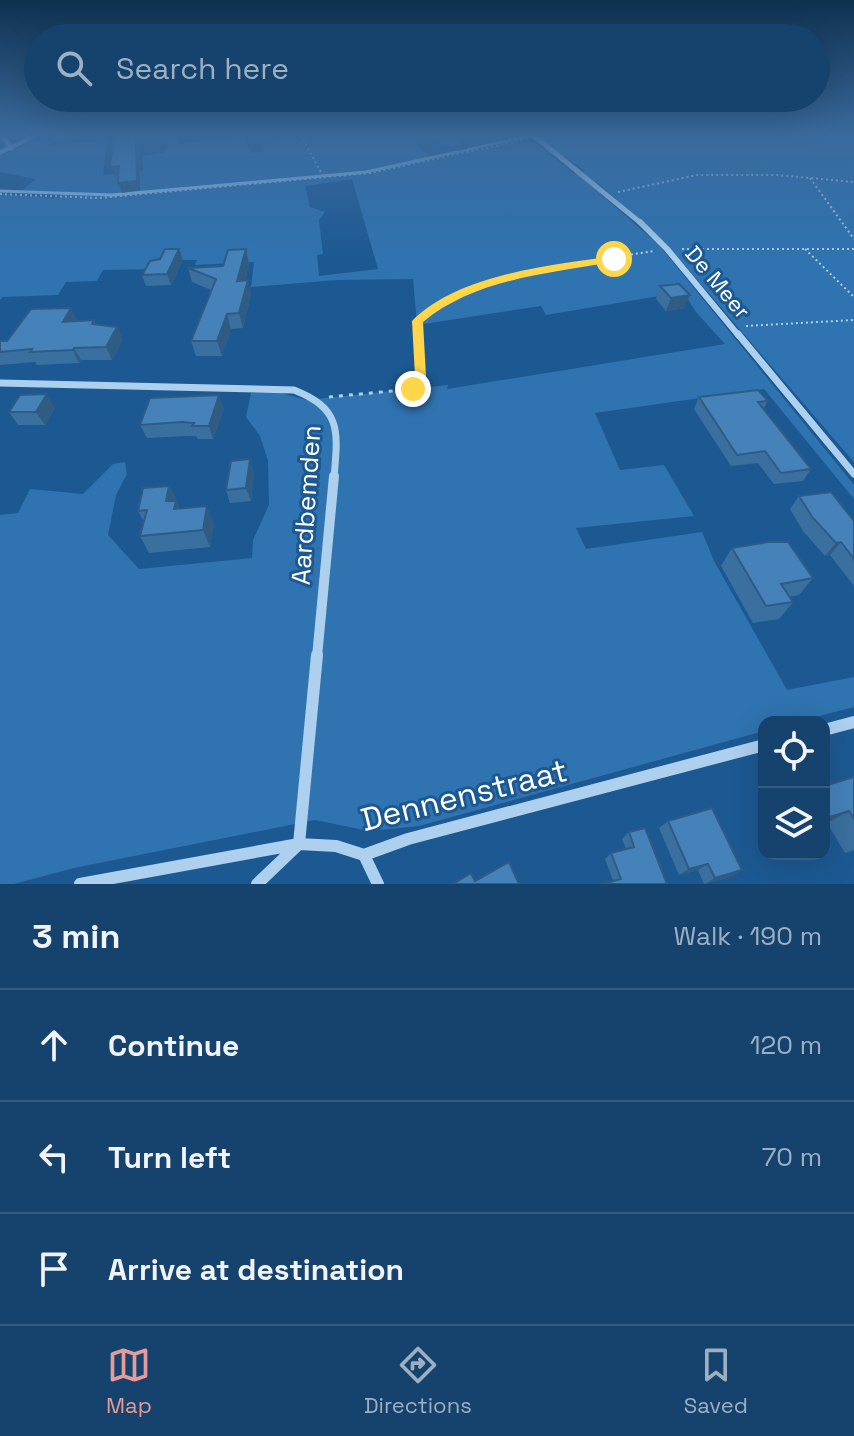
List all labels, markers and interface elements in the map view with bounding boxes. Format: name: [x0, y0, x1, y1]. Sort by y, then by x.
search box: [24, 24, 830, 112]
icon: search: [52, 46, 96, 90]
text: Search here: [116, 49, 289, 88]
street label: De Meer: [679, 240, 757, 324]
route start: [596, 241, 632, 277]
route end: [395, 371, 431, 407]
street label: Aardbemden: [283, 424, 329, 586]
map controls: [758, 716, 830, 860]
button: locate: [758, 716, 830, 788]
street label: Dennenstraat: [357, 750, 571, 840]
button: layers: [758, 788, 830, 860]
text: 3 min: [32, 915, 120, 958]
text: Walk · 190 m: [673, 919, 822, 953]
icon: ahead: [32, 1023, 76, 1067]
text: Continue: [108, 1026, 239, 1065]
text: 120 m: [750, 1028, 822, 1062]
icon: left: [32, 1135, 76, 1179]
text: Turn left: [108, 1138, 231, 1177]
text: 70 m: [762, 1140, 822, 1174]
icon: arrive: [32, 1247, 76, 1291]
text: Arrive at destination: [108, 1250, 404, 1289]
tab: Map: [106, 1343, 152, 1419]
tab: Directions: [364, 1343, 472, 1419]
tab: Saved: [684, 1343, 748, 1419]

